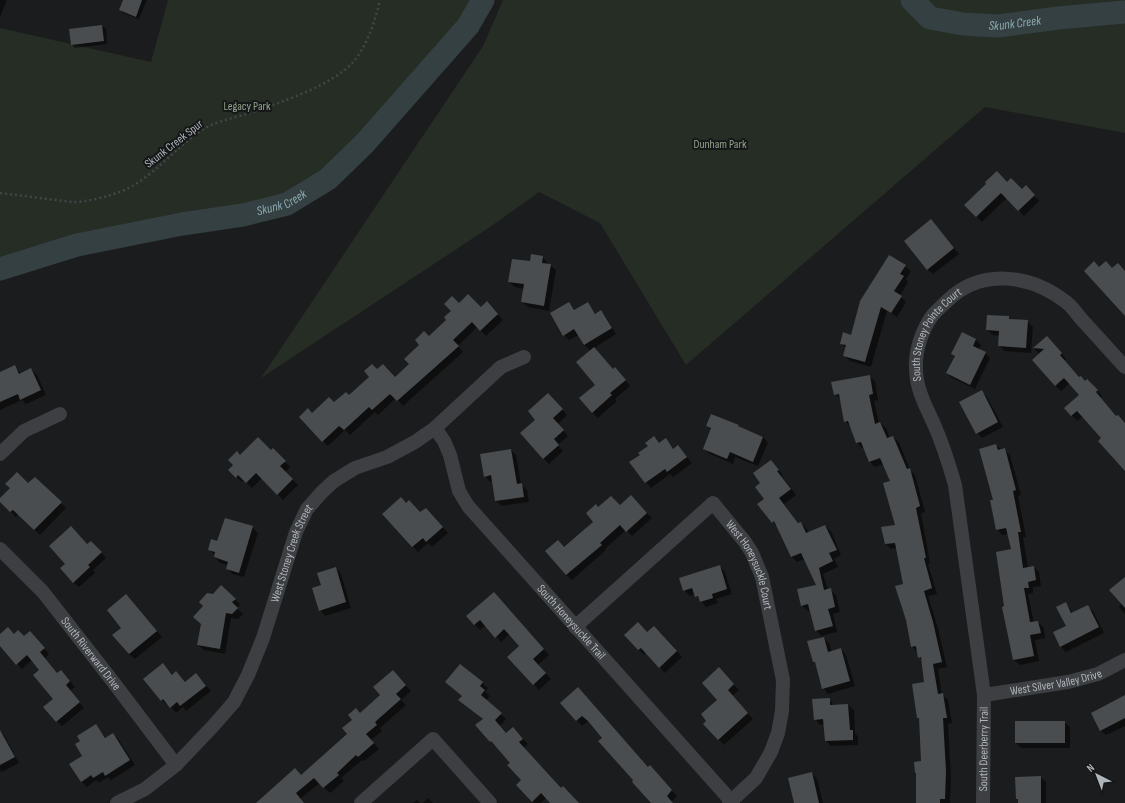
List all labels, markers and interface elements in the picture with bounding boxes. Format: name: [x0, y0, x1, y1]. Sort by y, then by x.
water label: Skunk Creek: [988, 12, 1043, 34]
park label: Legacy Park: [223, 99, 271, 114]
street label: Skunk Creek Spur: [142, 116, 207, 171]
park label: Dunham Park: [694, 137, 747, 152]
water label: Skunk Creek: [255, 185, 311, 219]
street label: South Stoney Pointe Court: [908, 284, 965, 382]
street label: West Stoney Creek Street: [267, 500, 316, 604]
street label: West Honeysuckle Court: [723, 517, 776, 611]
street label: South Honeysuckle Trail: [534, 581, 609, 663]
street label: South Riverward Drive: [58, 614, 124, 693]
street label: West Silver Valley Drive: [1009, 666, 1105, 698]
street label: South Deerberry Trail: [976, 707, 991, 791]
north arrow: [1077, 755, 1117, 795]
text: N: [1084, 761, 1097, 775]

